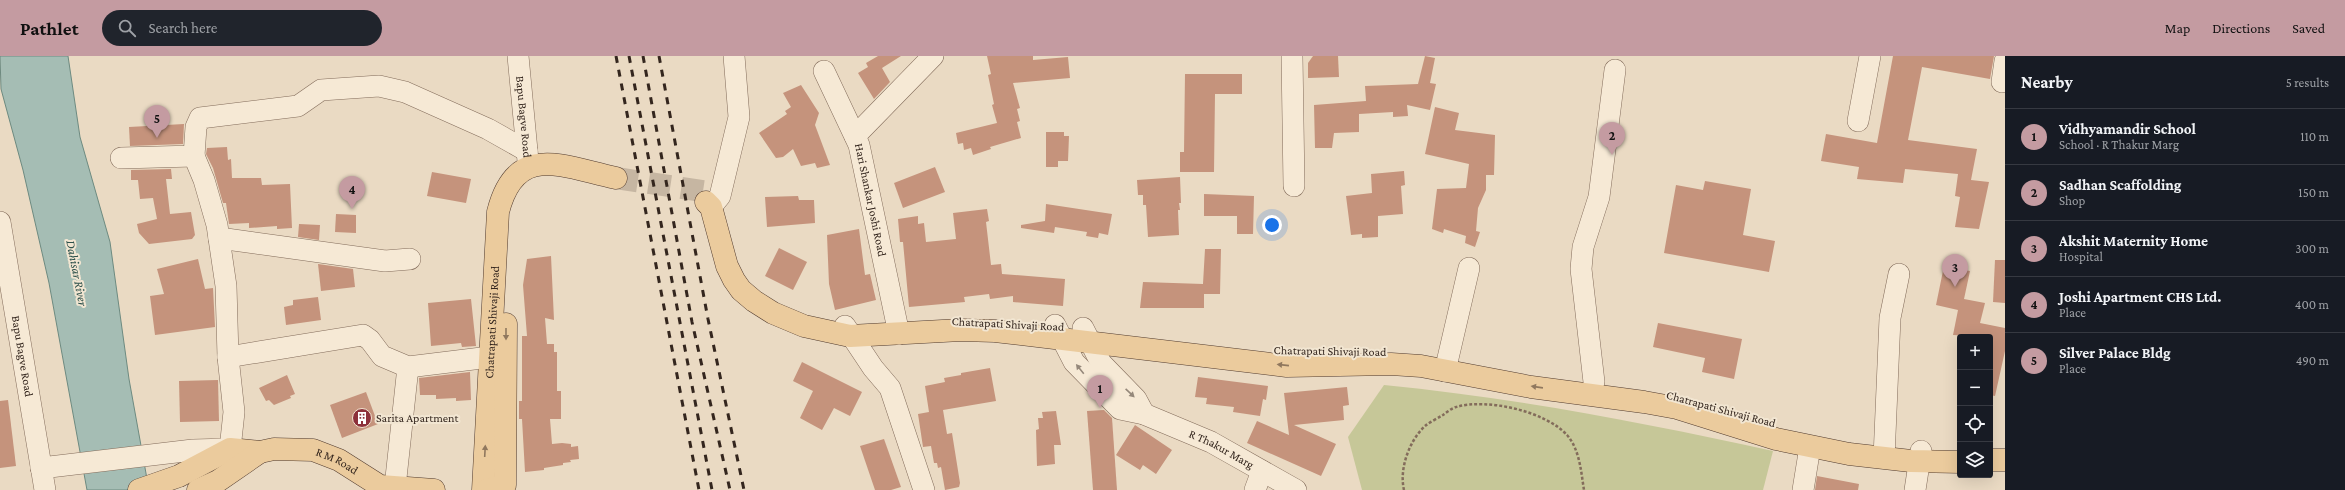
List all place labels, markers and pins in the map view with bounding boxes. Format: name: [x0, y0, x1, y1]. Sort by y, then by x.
pin: 5: [144, 105, 170, 138]
pin: 2: [1599, 122, 1625, 155]
pin: 4: [339, 176, 365, 209]
pin: 3: [1942, 254, 1968, 287]
pin: 1: [1087, 375, 1113, 408]
building icon: Sarita Apartment: [351, 407, 373, 429]
place label: Sarita Apartment: [376, 411, 460, 425]

